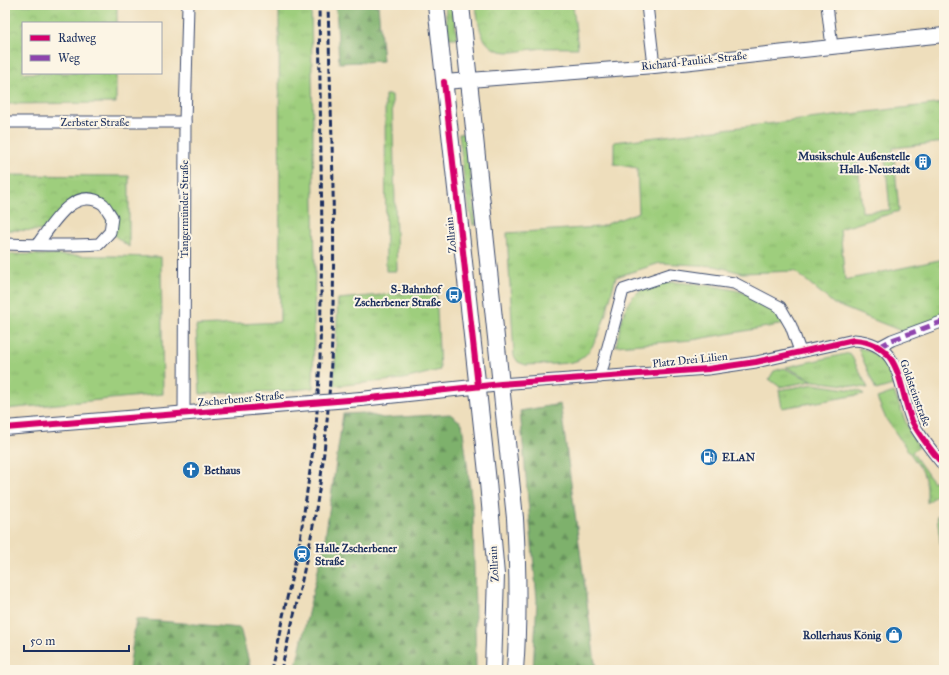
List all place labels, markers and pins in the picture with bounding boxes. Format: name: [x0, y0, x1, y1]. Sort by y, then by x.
place label: Musikschule Außenstelle Halle-Neustadt: [798, 150, 910, 176]
building icon: Musikschule Außenstelle Halle-Neustadt: [913, 152, 933, 172]
place label: S-Bahnhof Zscherbener Straße: [354, 283, 443, 309]
bus stop icon: S-Bahnhof Zscherbener Straße: [444, 285, 464, 305]
fuel station icon: ELAN: [699, 447, 719, 467]
place label: ELAN: [722, 451, 756, 464]
church icon: Bethaus: [181, 460, 201, 480]
place label: Bethaus: [204, 464, 240, 477]
place label: Halle Zscherbener Straße: [315, 542, 398, 568]
station icon: Halle Zscherbener Straße: [292, 544, 312, 564]
shop icon: Rollerhaus König: [884, 625, 904, 645]
place label: Rollerhaus König: [803, 629, 882, 642]

